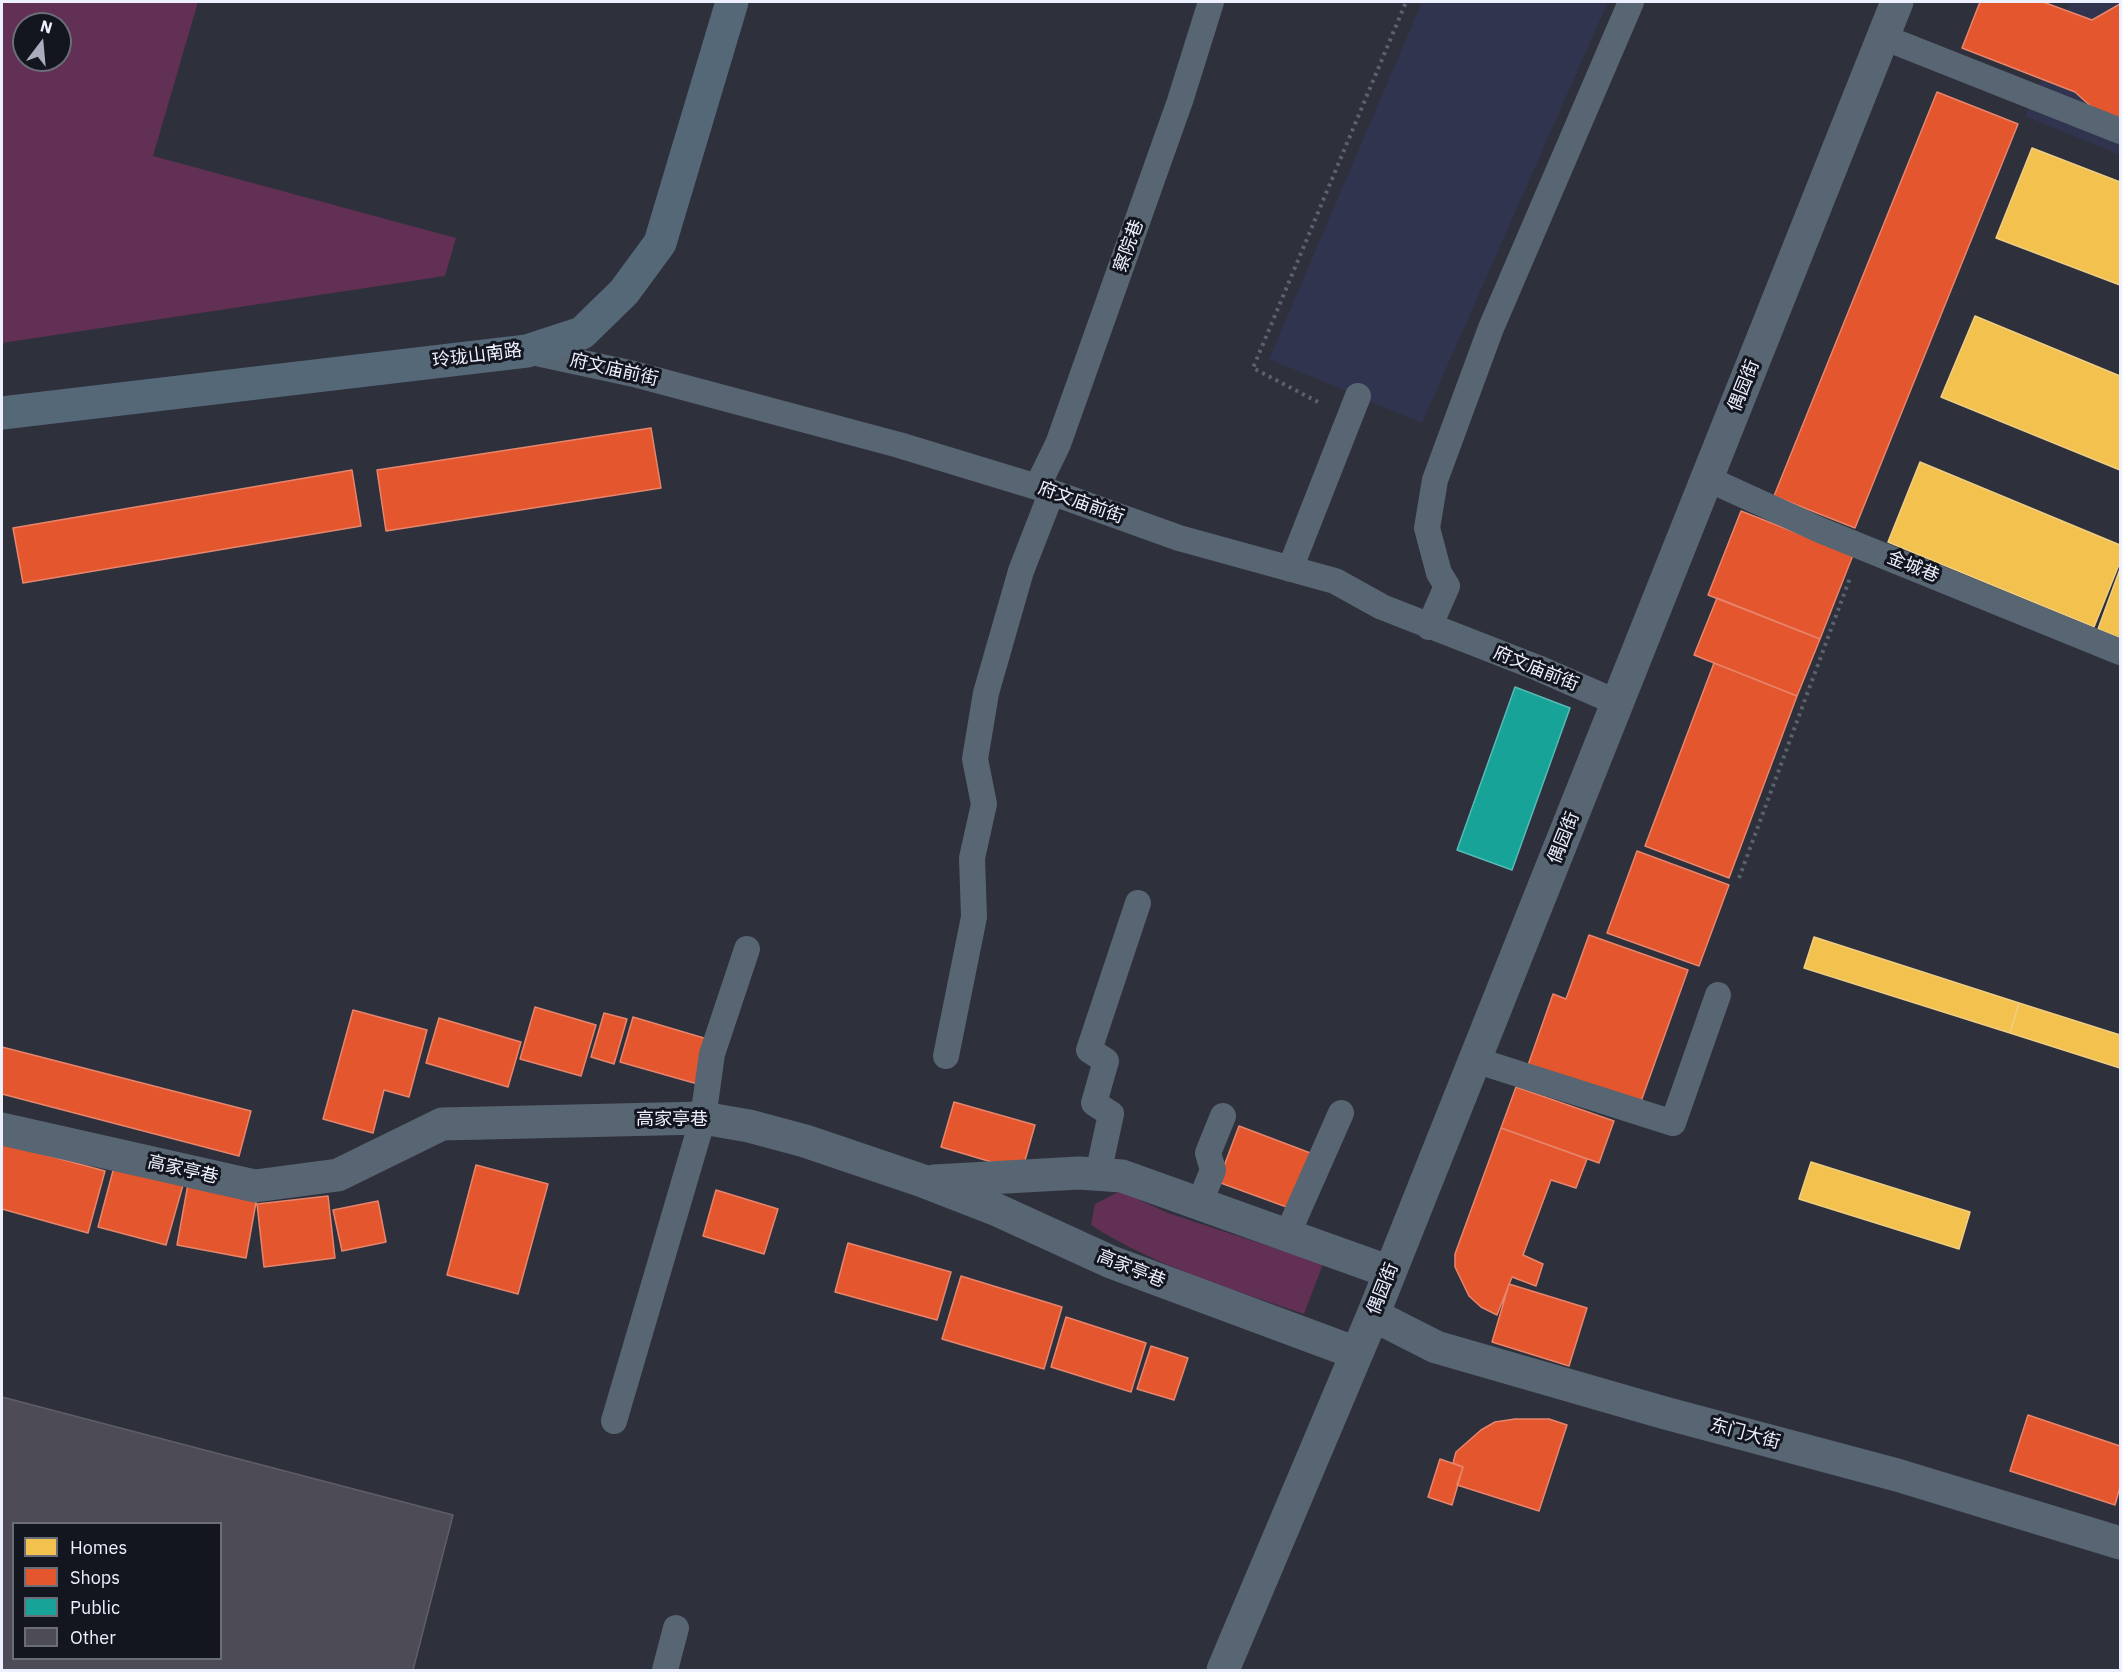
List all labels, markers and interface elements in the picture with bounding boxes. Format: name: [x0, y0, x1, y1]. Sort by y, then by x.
north arrow: [12, 12, 72, 72]
text: N: [38, 15, 55, 38]
street label: 察院巷: [1110, 217, 1148, 275]
street label: 玲珑山南路: [431, 340, 523, 372]
street label: 府文庙前街: [568, 349, 660, 391]
street label: 偶园街: [1724, 357, 1764, 415]
street label: 府文庙前街: [1035, 477, 1127, 529]
street label: 金城巷: [1884, 547, 1942, 587]
street label: 府文庙前街: [1490, 642, 1582, 696]
street label: 偶园街: [1544, 809, 1584, 867]
street label: 高家亭巷: [636, 1109, 708, 1131]
street label: 高家亭巷: [145, 1151, 221, 1189]
street label: 高家亭巷: [1094, 1246, 1168, 1292]
street label: 偶园街: [1363, 1260, 1403, 1318]
street label: 东门大街: [1707, 1414, 1783, 1454]
legend: [12, 1522, 222, 1660]
text: Homes: [70, 1536, 127, 1559]
text: Shops: [70, 1566, 120, 1589]
text: Public: [70, 1596, 120, 1619]
text: Other: [70, 1626, 116, 1649]

